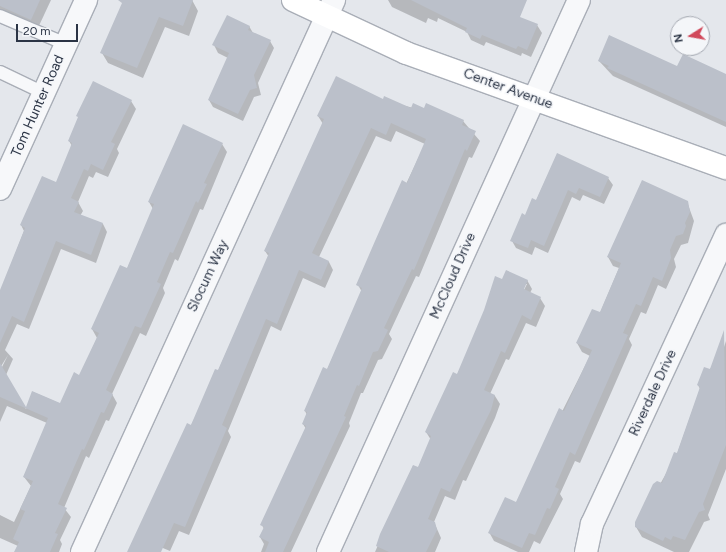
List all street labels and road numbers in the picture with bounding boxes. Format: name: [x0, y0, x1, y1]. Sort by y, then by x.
street label: Tom Hunter Road: [8, 52, 68, 160]
street label: Center Avenue: [461, 65, 555, 113]
street label: McCloud Drive: [427, 230, 479, 322]
street label: Slocum Way: [184, 237, 232, 315]
street label: Riverdale Drive: [626, 347, 680, 439]

